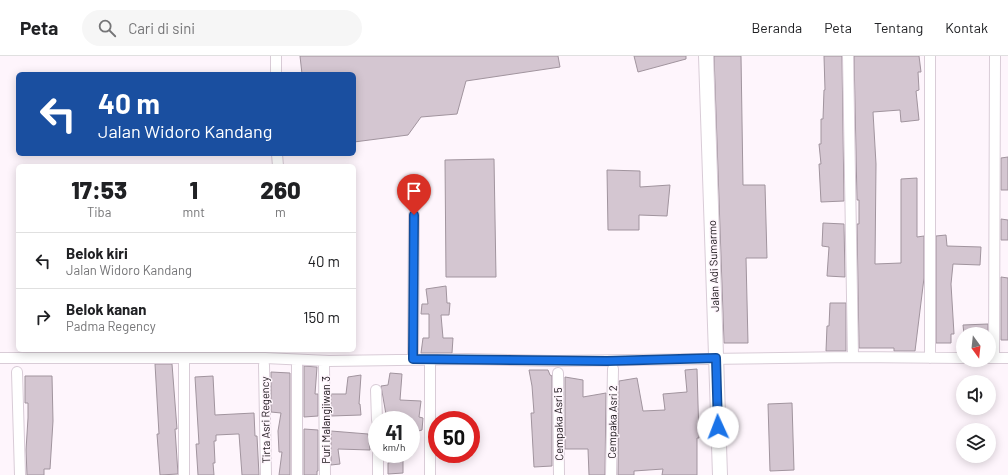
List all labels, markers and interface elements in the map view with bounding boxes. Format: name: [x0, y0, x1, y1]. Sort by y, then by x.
search box: [82, 10, 362, 46]
text: Peta: [20, 16, 58, 39]
icon: search: [96, 17, 118, 39]
text: Cari di sini: [128, 19, 195, 37]
text: Beranda: [752, 19, 802, 36]
text: Peta: [824, 19, 852, 36]
text: Tentang: [874, 19, 923, 36]
text: Kontak: [945, 19, 988, 36]
text: 40 m: [98, 86, 160, 120]
icon: left: [32, 88, 84, 140]
text: Jalan Widoro Kandang: [98, 120, 272, 142]
pin: [397, 174, 431, 215]
text: 17:53: [71, 175, 127, 204]
text: 1: [189, 175, 198, 204]
text: 260: [260, 175, 301, 204]
icon: arrive: [403, 180, 425, 202]
text: Tiba: [87, 204, 111, 220]
text: mnt: [182, 204, 205, 220]
text: m: [275, 204, 286, 220]
street label: Jalan Adi Sumarmo: [705, 220, 721, 312]
text: Belok kiri: [66, 244, 128, 262]
icon: left: [32, 250, 54, 272]
text: 40 m: [308, 252, 340, 270]
text: Jalan Widoro Kandang: [66, 262, 192, 278]
text: Belok kanan: [66, 300, 146, 318]
icon: right: [32, 306, 54, 328]
text: 150 m: [303, 308, 340, 326]
text: Padma Regency: [66, 318, 156, 334]
north arrow: [956, 327, 996, 367]
map controls: [956, 327, 996, 463]
button: sound: [956, 375, 996, 415]
street label: Puri Malangjiwan 3: [319, 376, 332, 464]
street label: Tirta Asri Regency: [258, 377, 272, 463]
street label: Cempaka Asri 2: [605, 385, 619, 459]
street label: Cempaka Asri 5: [551, 387, 565, 461]
position arrow: [697, 406, 739, 448]
speed limit sign: 50: [428, 411, 480, 463]
text: 41: [385, 420, 403, 444]
button: layers: [956, 423, 996, 463]
text: km/h: [383, 441, 405, 453]

